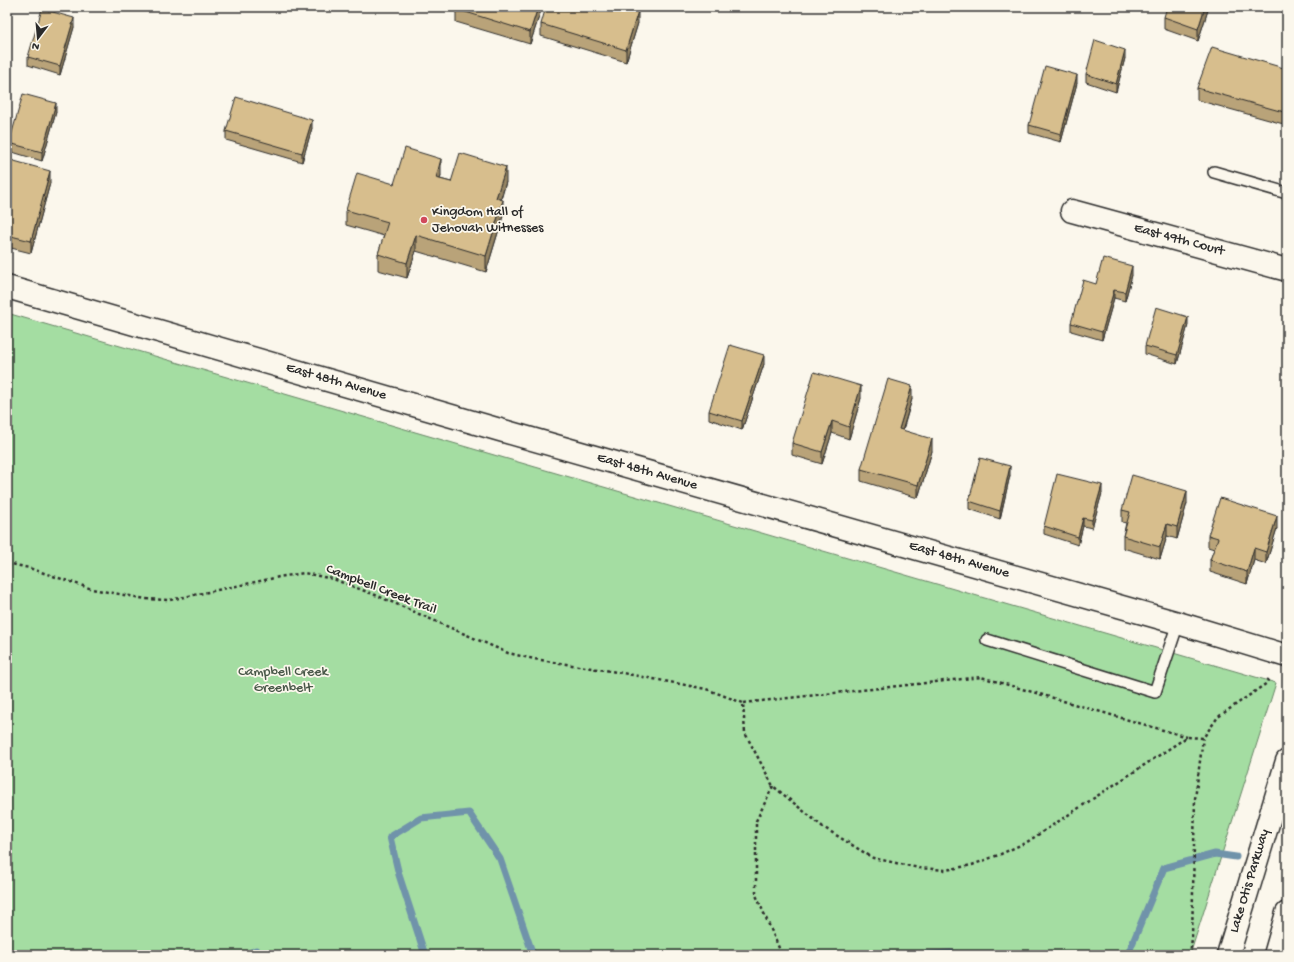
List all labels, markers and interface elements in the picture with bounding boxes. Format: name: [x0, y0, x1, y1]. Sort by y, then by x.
north arrow: [18, 18, 58, 58]
text: N: [31, 39, 41, 52]
place label: Kingdom Hall of Jehovah Witnesses: [432, 204, 544, 237]
marker: Kingdom Hall of Jehovah Witnesses: [419, 215, 429, 225]
street label: East 49th Court: [1132, 220, 1227, 261]
street label: East 48th Avenue: [284, 360, 389, 405]
street label: East 48th Avenue: [595, 450, 700, 495]
street label: East 48th Avenue: [907, 538, 1012, 583]
street label: Campbell Creek Trail: [323, 561, 439, 619]
park label: Campbell Creek Greenbelt: [238, 664, 330, 697]
street label: Lake Otis Parkway: [1226, 827, 1274, 935]

